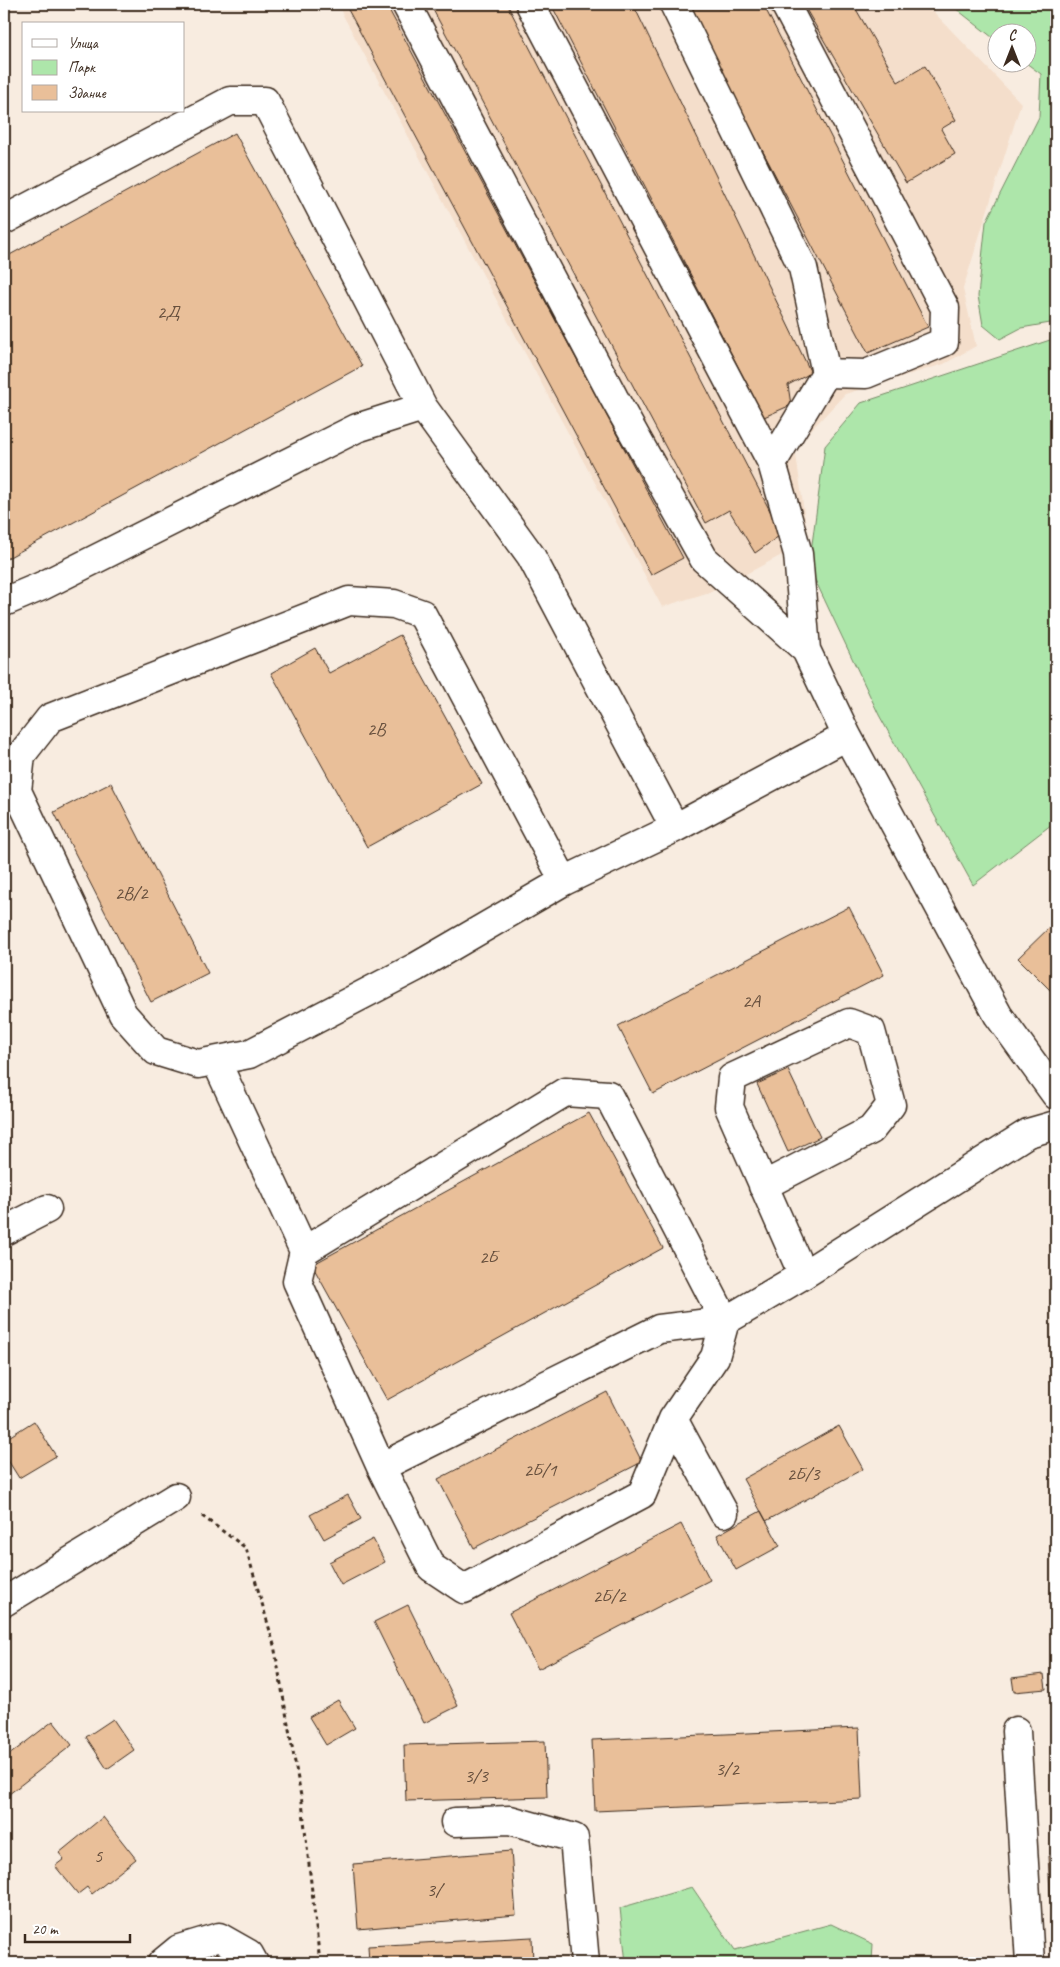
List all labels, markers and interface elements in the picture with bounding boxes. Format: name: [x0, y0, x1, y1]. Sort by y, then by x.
legend: [22, 22, 185, 112]
north arrow: [988, 22, 1038, 72]
text: С: [1009, 27, 1018, 44]
text: Улица: [68, 34, 99, 53]
text: Парк: [68, 58, 96, 77]
text: Здание: [68, 84, 107, 103]
house number: 2Д: [157, 300, 181, 324]
house number: 2В: [367, 717, 386, 741]
house number: 2В/2: [114, 881, 149, 905]
house number: 2А: [742, 989, 762, 1013]
house number: 2Б: [479, 1245, 500, 1269]
house number: 2Б/1: [523, 1458, 558, 1482]
house number: 2Б/3: [786, 1462, 821, 1486]
house number: 2Б/2: [592, 1584, 627, 1608]
house number: 3/2: [715, 1757, 740, 1781]
house number: 3/3: [464, 1764, 489, 1788]
house number: 5: [94, 1844, 104, 1868]
house number: 3/: [427, 1878, 445, 1902]
scale bar: [25, 1912, 130, 1944]
text: 20 m: [32, 1920, 59, 1939]

